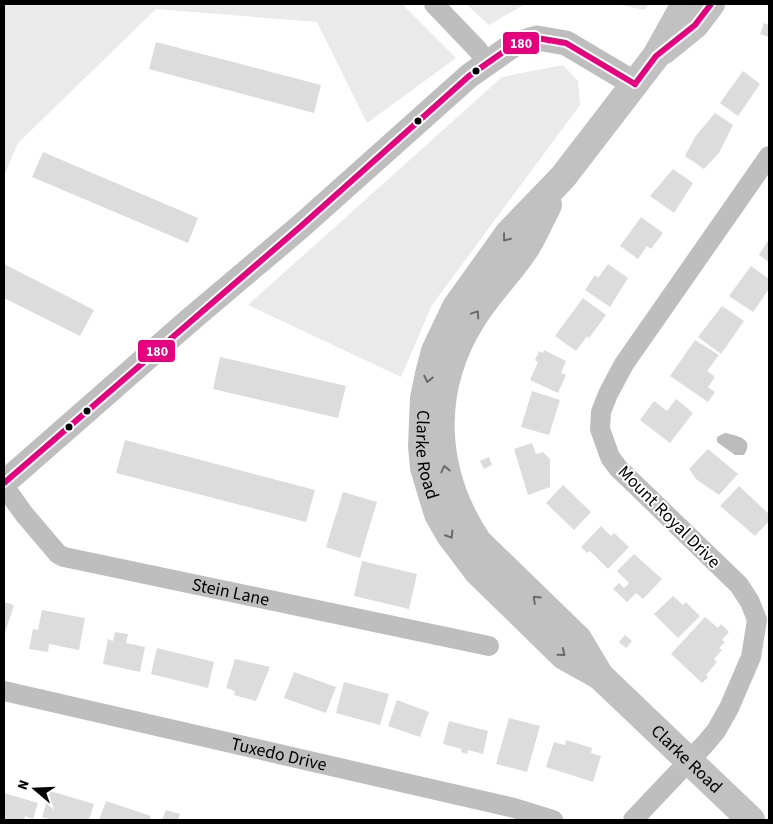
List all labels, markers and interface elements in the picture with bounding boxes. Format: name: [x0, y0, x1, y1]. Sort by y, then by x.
line badge: 180: [502, 31, 540, 55]
text: 180: [510, 34, 532, 54]
unlabelled marker: [471, 66, 481, 76]
unlabelled marker: [413, 116, 423, 126]
one-way arrow: [503, 232, 511, 241]
one-way arrow: [470, 310, 479, 319]
line badge: 180: [137, 339, 176, 363]
text: 180: [146, 342, 168, 362]
one-way arrow: [423, 374, 434, 383]
unlabelled marker: [82, 406, 92, 416]
street label: Clarke Road: [409, 409, 445, 502]
unlabelled marker: [64, 422, 74, 432]
street label: Mount Royal Drive: [612, 460, 726, 574]
one-way arrow: [440, 464, 451, 473]
one-way arrow: [444, 530, 454, 539]
street label: Stein Lane: [190, 572, 272, 612]
one-way arrow: [533, 596, 542, 605]
one-way arrow: [556, 647, 565, 656]
street label: Clarke Road: [645, 719, 728, 799]
street label: Tuxedo Drive: [228, 731, 329, 777]
north arrow: [10, 764, 60, 814]
text: N: [13, 777, 35, 793]

